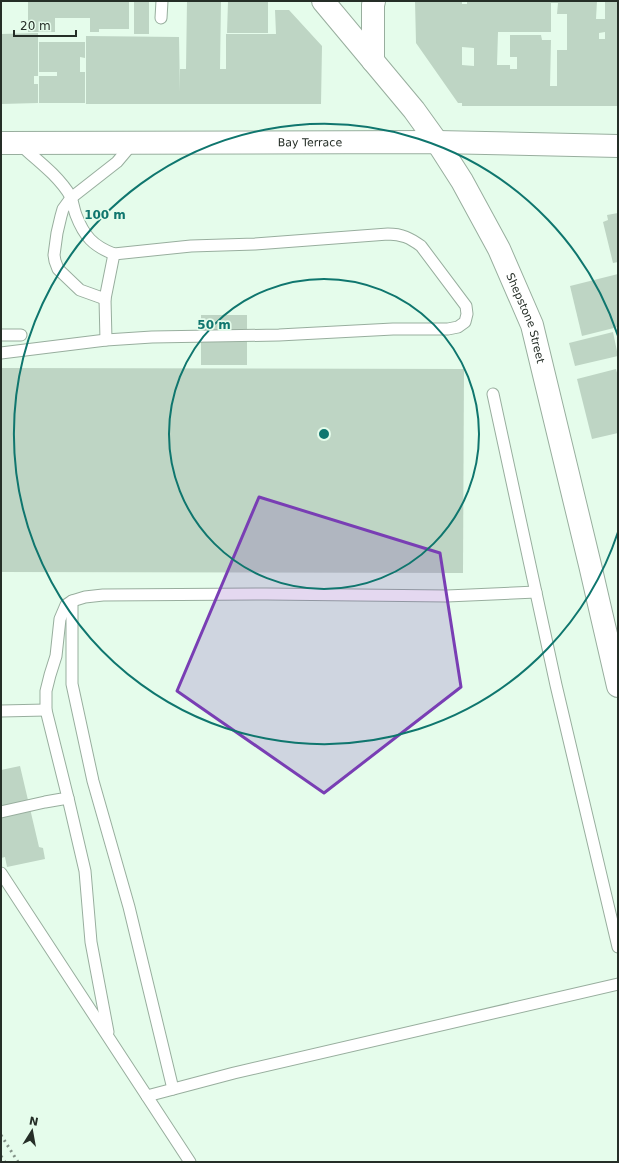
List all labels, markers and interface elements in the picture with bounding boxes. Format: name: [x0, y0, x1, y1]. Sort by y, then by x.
scale bar: [14, 12, 76, 38]
text: 20 m: [20, 19, 51, 33]
street label: Bay Terrace: [278, 136, 342, 149]
text: 100 m: [84, 208, 126, 222]
street label: Shepstone Street: [504, 271, 548, 365]
text: 50 m: [197, 318, 231, 332]
centre of rings: [317, 427, 331, 441]
north arrow: [12, 1111, 52, 1151]
text: N: [28, 1114, 40, 1129]

